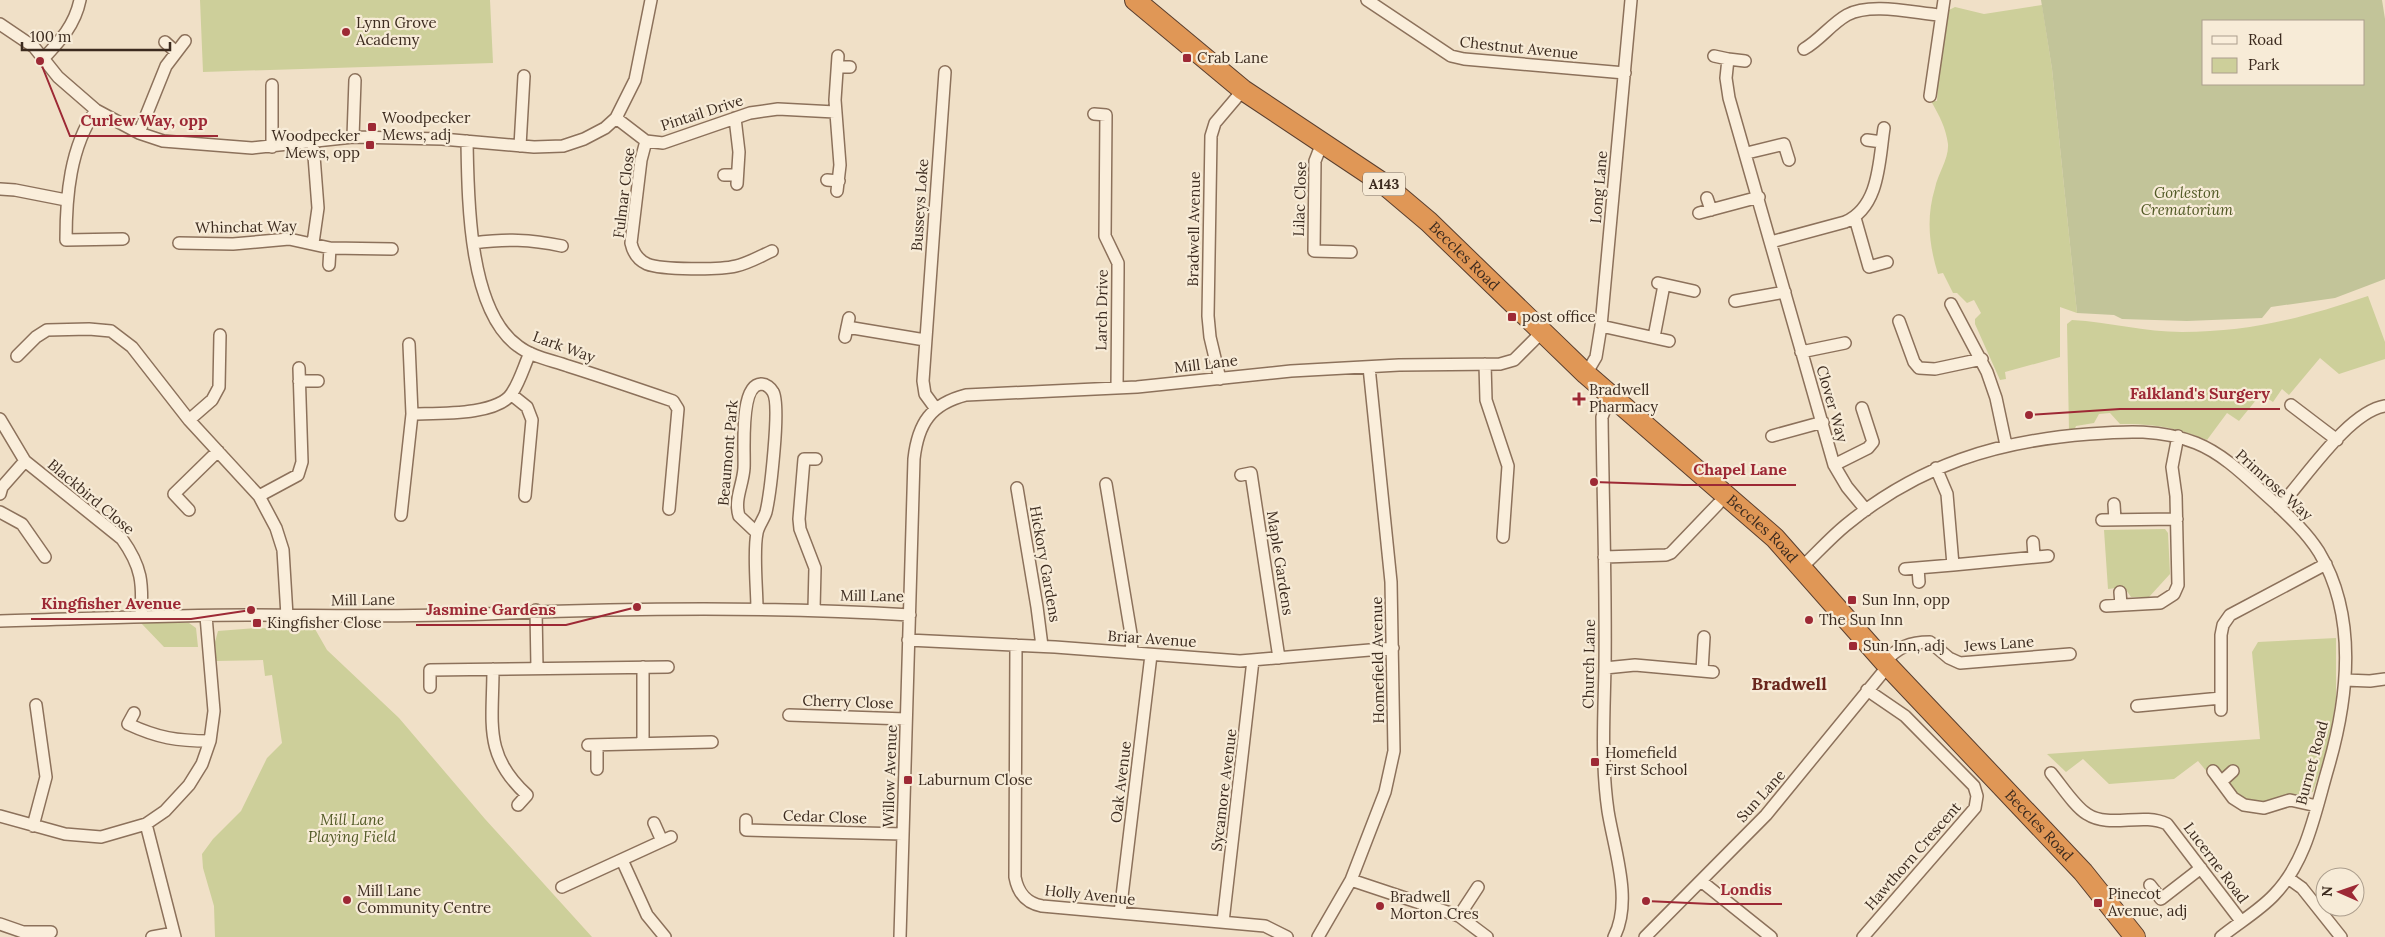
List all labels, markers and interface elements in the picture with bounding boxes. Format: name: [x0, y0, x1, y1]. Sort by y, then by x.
place label: Lynn Grove Academy: [355, 13, 437, 49]
scale bar: [22, 20, 170, 52]
legend: [2202, 20, 2365, 85]
marker: Lynn Grove Academy: [340, 26, 352, 38]
text: 100 m: [30, 27, 71, 46]
text: Road: [2248, 30, 2283, 49]
street label: Chestnut Avenue: [1459, 32, 1579, 63]
place label: Crab Lane: [1197, 48, 1268, 67]
marker: Crab Lane: [1181, 52, 1193, 64]
text: Park: [2248, 55, 2279, 74]
street label: Pintail Drive: [658, 90, 745, 135]
callout: Curlew Way, opp: [70, 105, 218, 136]
place label: Woodpecker Mews, adj: [382, 108, 471, 144]
text: Curlew Way, opp: [80, 110, 208, 130]
marker: Woodpecker Mews, adj: [366, 121, 378, 133]
place label: Woodpecker Mews, opp: [272, 126, 360, 162]
marker: Woodpecker Mews, opp: [364, 139, 376, 151]
street label: Fulmar Close: [609, 147, 638, 239]
street label: Long Lane: [1586, 150, 1611, 224]
street label: Busseys Loke: [907, 158, 932, 252]
street label: Lilac Close: [1289, 161, 1310, 237]
street label: Bradwell Avenue: [1183, 171, 1204, 287]
road number: A143: [1363, 172, 1405, 195]
park label: Gorleston Crematorium: [2141, 183, 2233, 219]
street label: Whinchat Way: [195, 216, 297, 237]
street label: Beccles Road: [1425, 217, 1504, 294]
street label: Larch Drive: [1091, 269, 1112, 351]
place label: post office: [1522, 307, 1596, 326]
marker: post office: [1506, 311, 1518, 323]
street label: Lark Way: [530, 326, 598, 367]
street label: Mill Lane: [1173, 350, 1239, 377]
street label: Clover Way: [1812, 363, 1853, 445]
callout: Falkland's Surgery: [2120, 378, 2280, 409]
place label: Bradwell Pharmacy: [1589, 380, 1658, 416]
text: Falkland's Surgery: [2130, 383, 2270, 403]
marker: Bradwell Pharmacy: [1573, 393, 1585, 405]
street label: Beaumont Park: [713, 399, 742, 507]
street label: Primrose Way: [2232, 445, 2317, 524]
callout: Chapel Lane: [1683, 454, 1796, 485]
street label: Blackbird Close: [44, 455, 139, 539]
text: Chapel Lane: [1693, 459, 1787, 479]
street label: Beccles Road: [1723, 490, 1802, 566]
street label: Hickory Gardens: [1026, 504, 1065, 624]
street label: Maple Gardens: [1263, 509, 1298, 616]
street label: Mill Lane: [840, 585, 904, 606]
callout: Kingfisher Avenue: [31, 588, 191, 619]
street label: Mill Lane: [331, 589, 395, 610]
place label: Sun Inn, opp: [1862, 590, 1950, 609]
text: Kingfisher Avenue: [41, 593, 182, 613]
callout: Jasmine Gardens: [416, 594, 566, 625]
marker: Sun Inn, opp: [1846, 594, 1858, 606]
street label: Homefield Avenue: [1367, 596, 1388, 724]
text: Jasmine Gardens: [426, 599, 556, 619]
place label: The Sun Inn: [1819, 610, 1903, 629]
place label: Kingfisher Close: [267, 613, 382, 632]
marker: The Sun Inn: [1803, 614, 1815, 626]
marker: Kingfisher Close: [251, 617, 263, 629]
street label: Church Lane: [1578, 619, 1599, 709]
street label: Briar Avenue: [1107, 626, 1197, 651]
street label: Jews Lane: [1962, 632, 2035, 656]
place label: Sun Inn, adj: [1863, 636, 1945, 655]
marker: Sun Inn, adj: [1847, 640, 1859, 652]
district label: Bradwell: [1751, 672, 1827, 695]
street label: Cherry Close: [802, 690, 894, 713]
street label: Burnet Road: [2291, 719, 2332, 807]
street label: Willow Avenue: [878, 724, 901, 828]
street label: Sycamore Avenue: [1207, 728, 1240, 852]
street label: Oak Avenue: [1106, 740, 1135, 824]
place label: Homefield First School: [1605, 743, 1688, 779]
marker: Homefield First School: [1589, 756, 1601, 768]
street label: Sun Lane: [1732, 765, 1789, 826]
place label: Laburnum Close: [918, 770, 1033, 789]
marker: Laburnum Close: [902, 774, 914, 786]
street label: Beccles Road: [2001, 785, 2078, 865]
street label: Hawthorn Crescent: [1861, 798, 1965, 914]
street label: Cedar Close: [783, 806, 867, 827]
park label: Mill Lane Playing Field: [308, 810, 397, 846]
street label: Lucerne Road: [2180, 819, 2253, 907]
north arrow: [2315, 867, 2365, 917]
callout: Londis: [1711, 873, 1782, 904]
text: Londis: [1720, 879, 1772, 899]
street label: Holly Avenue: [1044, 880, 1136, 909]
place label: Mill Lane Community Centre: [357, 881, 491, 917]
place label: Pinecot Avenue, adj: [2107, 884, 2187, 920]
text: N: [2318, 886, 2336, 897]
place label: Bradwell Morton Cres: [1390, 887, 1479, 923]
marker: Mill Lane Community Centre: [341, 894, 353, 906]
marker: Pinecot Avenue, adj: [2092, 897, 2104, 909]
marker: Bradwell Morton Cres: [1374, 900, 1386, 912]

